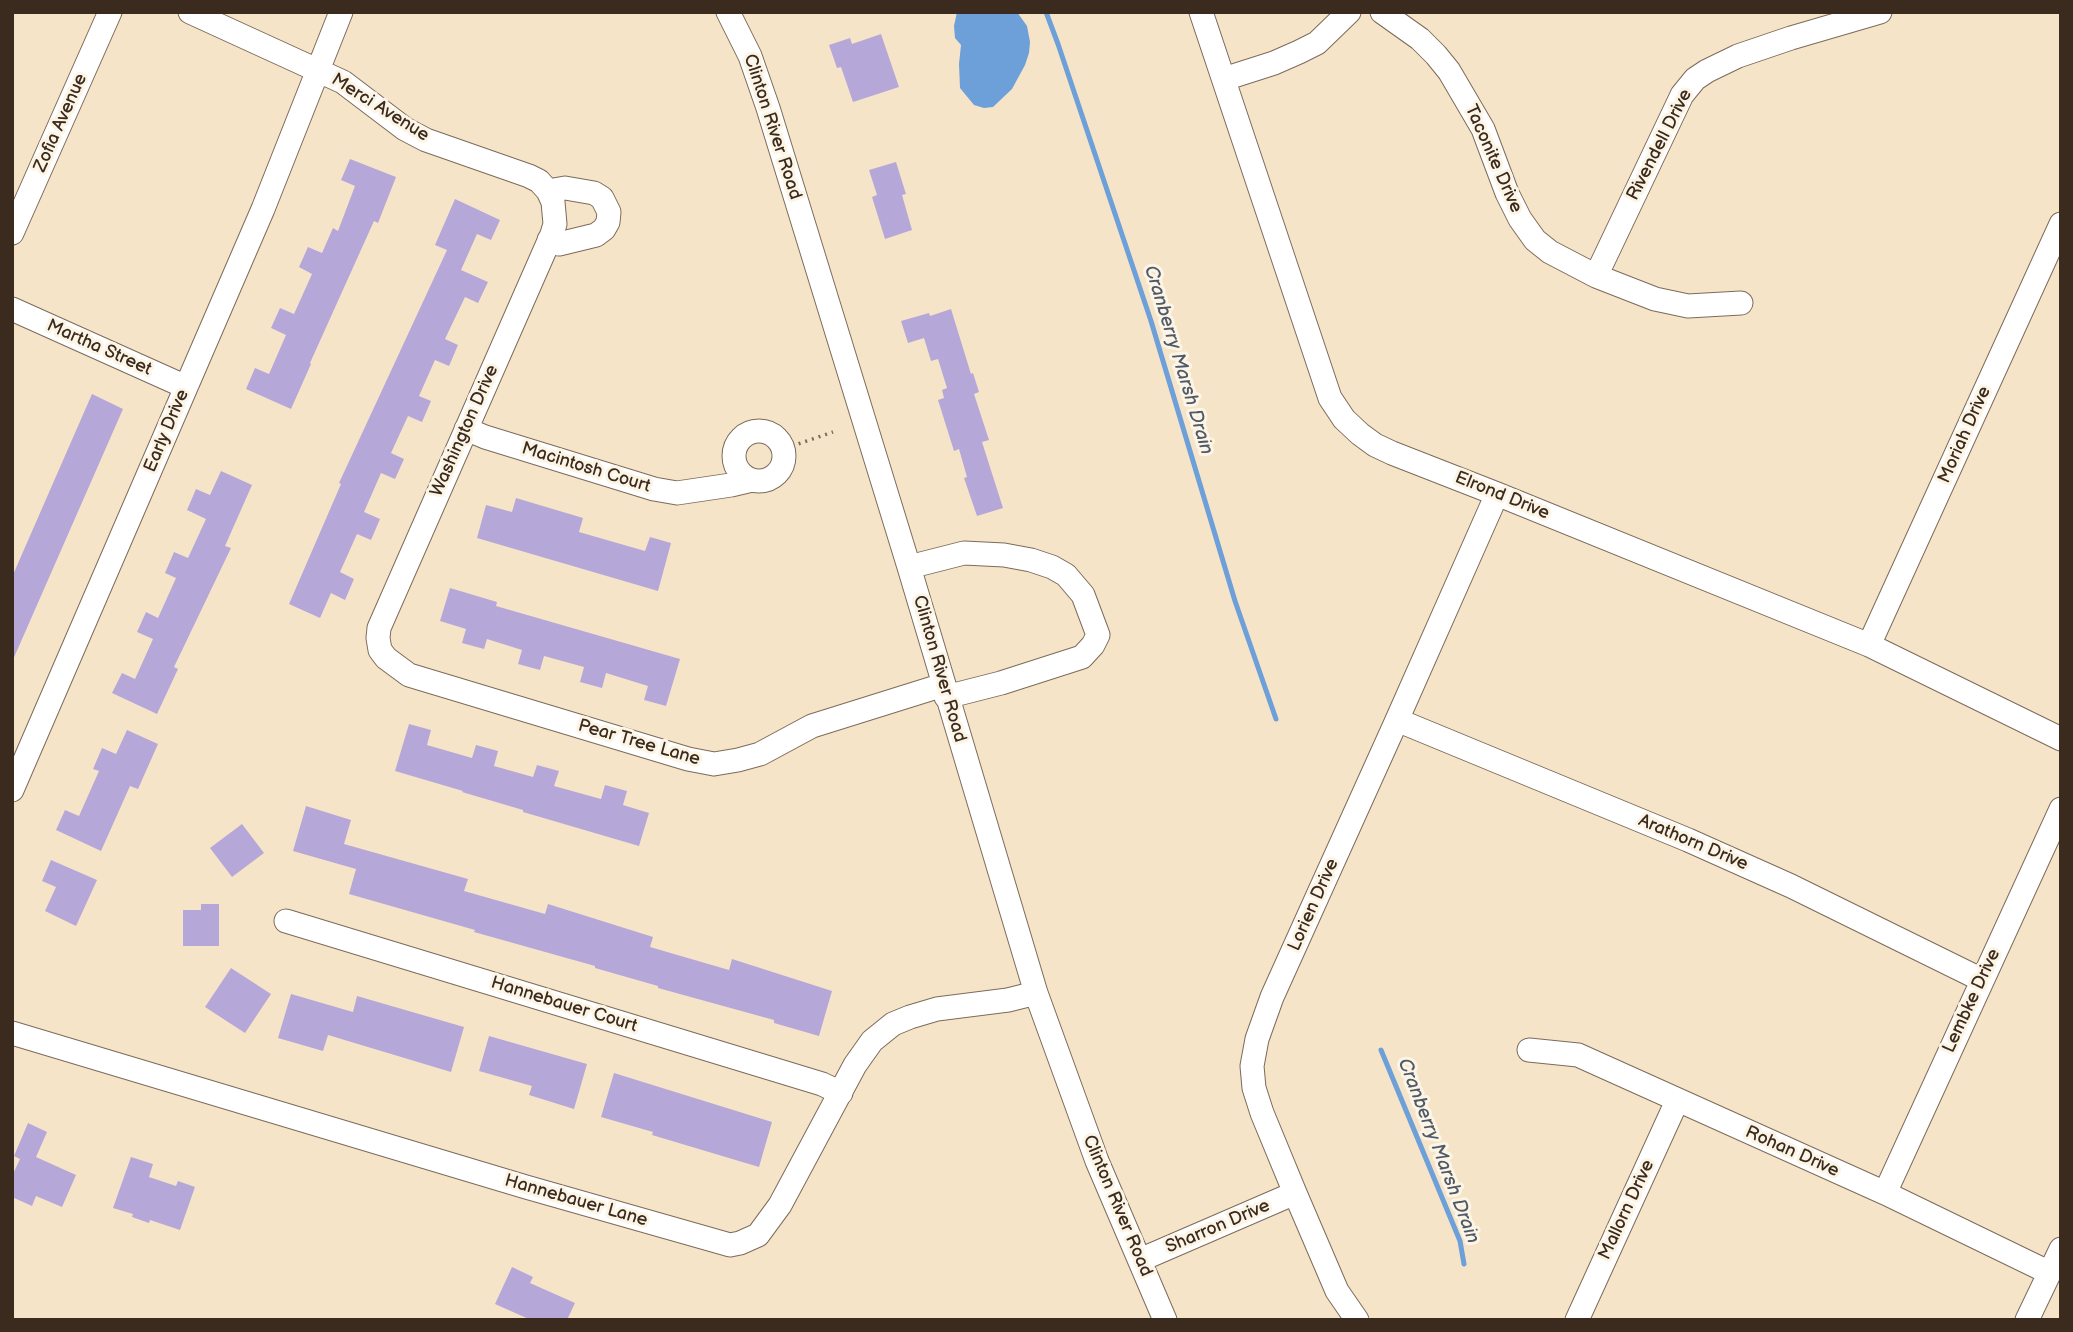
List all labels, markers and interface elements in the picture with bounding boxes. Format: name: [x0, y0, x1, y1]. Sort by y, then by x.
street label: Clinton River Road: [738, 51, 806, 203]
street label: Merci Avenue: [327, 69, 433, 147]
street label: Zofia Avenue: [30, 70, 92, 176]
street label: Rivendell Drive: [1623, 86, 1697, 204]
street label: Taconite Drive: [1460, 102, 1526, 216]
water label: Cranberry Marsh Drain: [1138, 263, 1218, 457]
street label: Martha Street: [43, 315, 155, 381]
street label: Washington Drive: [426, 362, 504, 500]
street label: Moriah Drive: [1934, 383, 1996, 487]
street label: Early Drive: [140, 386, 194, 476]
street label: Macintosh Court: [519, 438, 653, 498]
street label: Elrond Drive: [1452, 467, 1552, 525]
street label: Clinton River Road: [908, 593, 970, 745]
street label: Pear Tree Lane: [576, 715, 702, 771]
street label: Arathorn Drive: [1635, 810, 1751, 876]
street label: Lorien Drive: [1284, 856, 1344, 954]
street label: Lembke Drive: [1939, 946, 2005, 1056]
street label: Hannebauer Court: [488, 972, 640, 1038]
water label: Cranberry Marsh Drain: [1392, 1055, 1484, 1247]
street label: Rohan Drive: [1742, 1122, 1842, 1182]
street label: Clinton River Road: [1077, 1132, 1157, 1280]
street label: Mallorn Drive: [1594, 1157, 1660, 1263]
street label: Hannebauer Lane: [502, 1170, 650, 1232]
street label: Sharron Drive: [1163, 1195, 1273, 1259]

